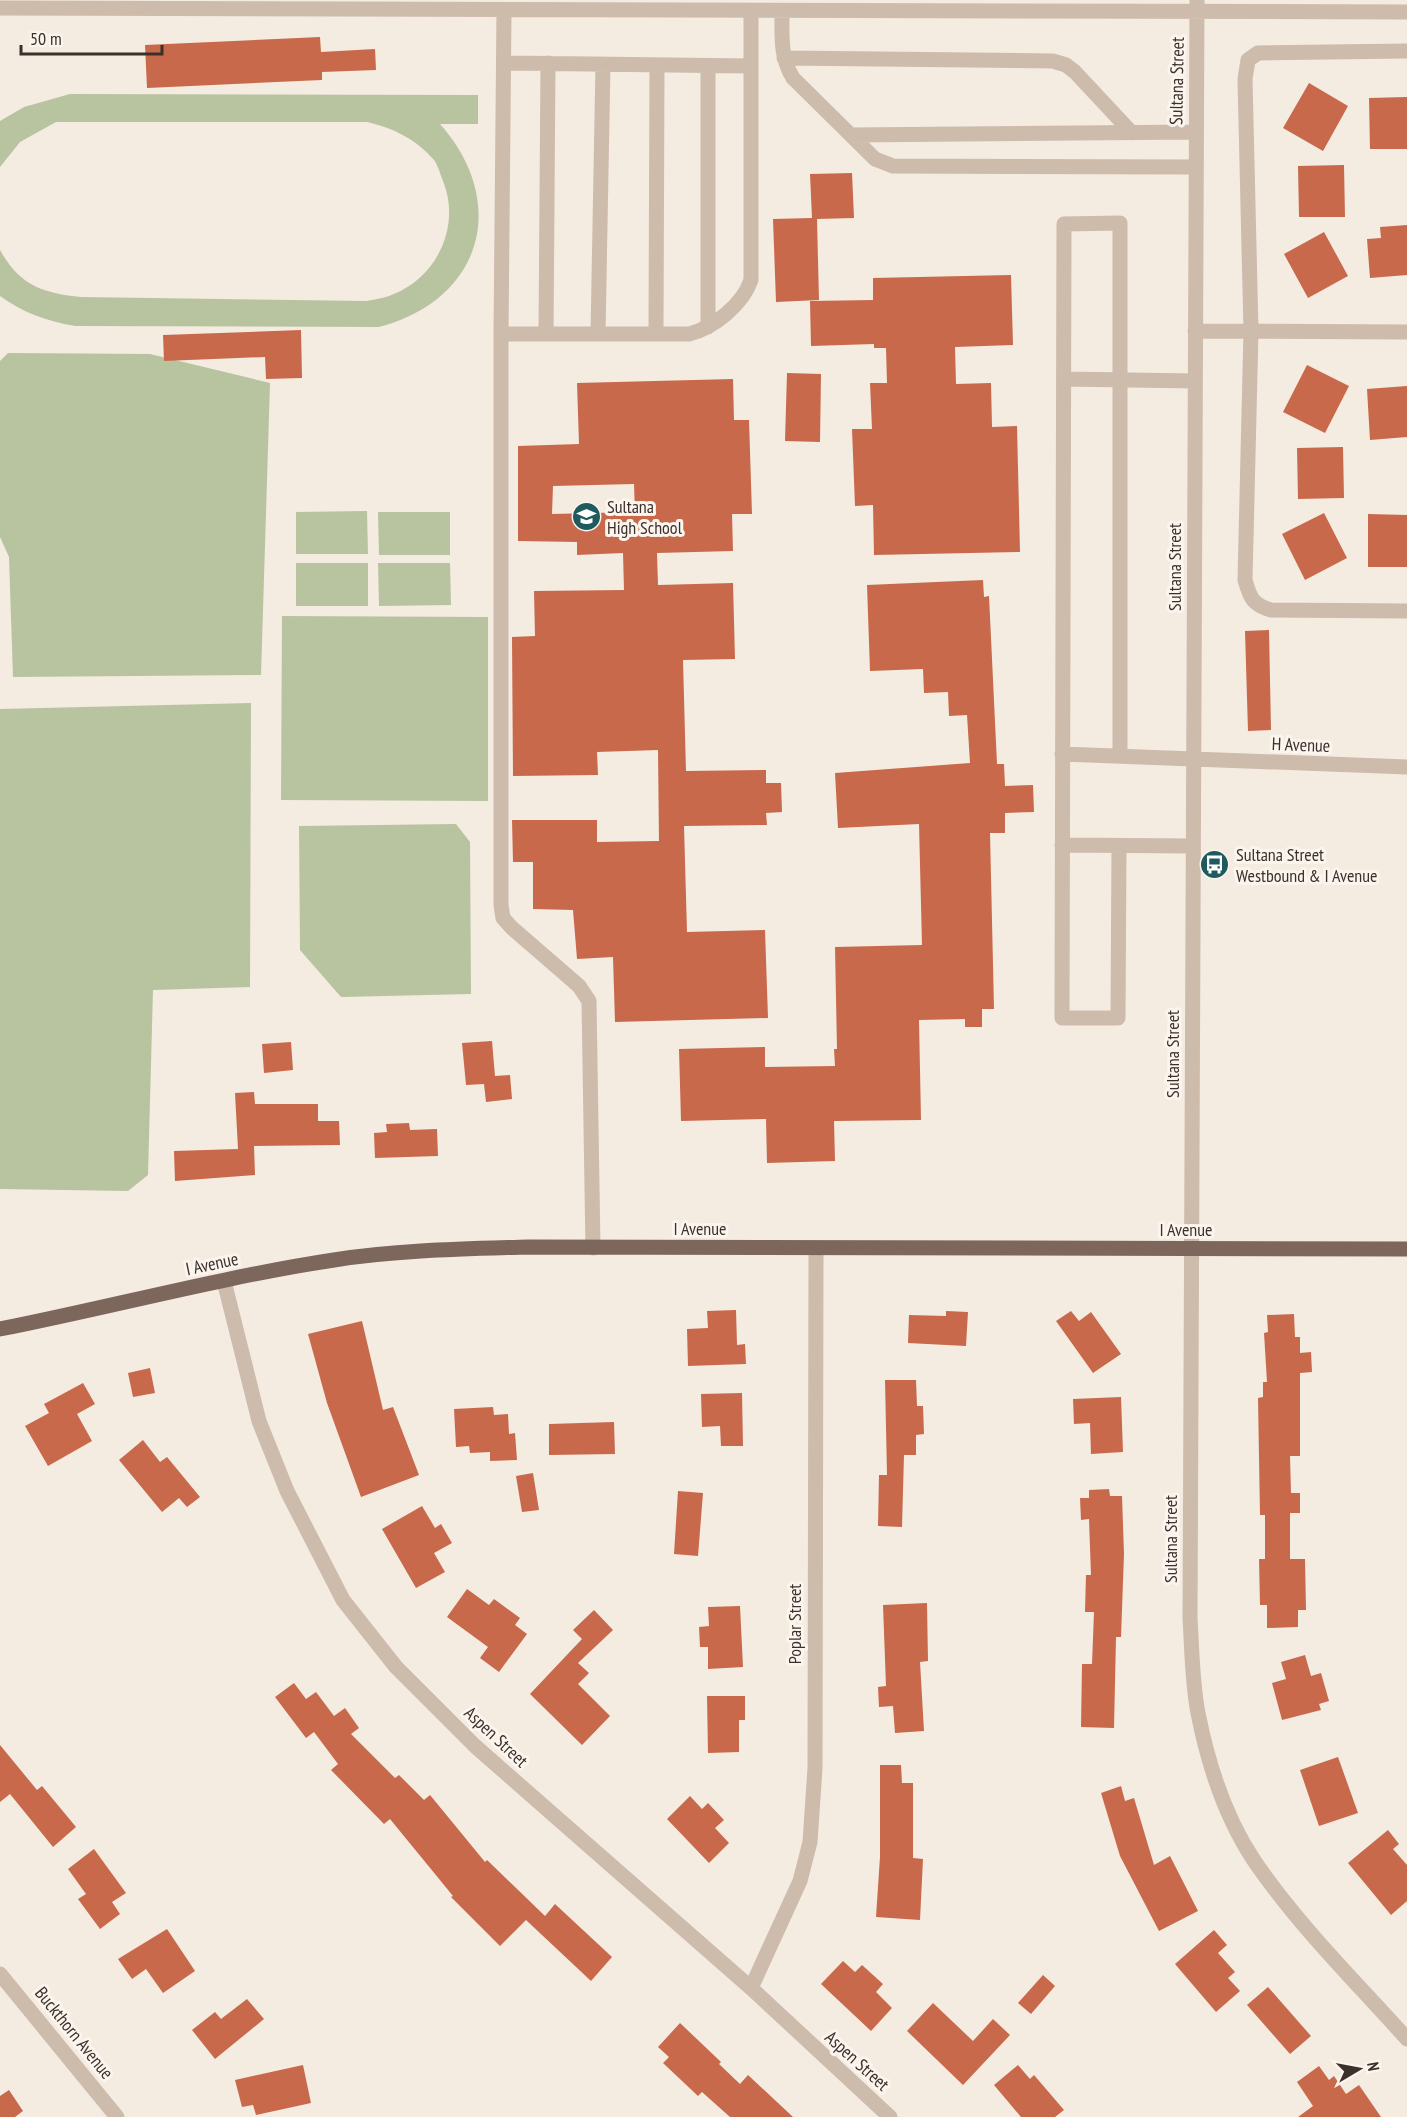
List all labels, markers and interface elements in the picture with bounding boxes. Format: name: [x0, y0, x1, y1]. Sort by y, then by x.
scale bar: [21, 18, 162, 56]
text: 50 m: [30, 27, 62, 50]
street label: Sultana Street: [1164, 37, 1189, 125]
place label: Sultana High School: [607, 495, 683, 539]
school or university icon: Sultana High School: [570, 501, 602, 533]
street label: Sultana Street: [1163, 523, 1186, 611]
street label: H Avenue: [1271, 732, 1331, 757]
place label: Sultana Street Westbound & I Avenue: [1236, 843, 1378, 887]
bus stop icon: Sultana Street Westbound & I Avenue: [1199, 849, 1231, 881]
street label: Sultana Street: [1161, 1010, 1184, 1098]
street label: I Avenue: [673, 1217, 727, 1240]
street label: I Avenue: [1159, 1218, 1213, 1241]
street label: I Avenue: [184, 1247, 240, 1280]
street label: Sultana Street: [1159, 1495, 1182, 1583]
street label: Poplar Street: [783, 1584, 806, 1664]
street label: Aspen Street: [460, 1701, 533, 1772]
street label: Buckthorn Avenue: [30, 1982, 119, 2083]
street label: Aspen Street: [820, 2026, 894, 2096]
north arrow: [1329, 2039, 1389, 2099]
text: N: [1363, 2060, 1384, 2072]

